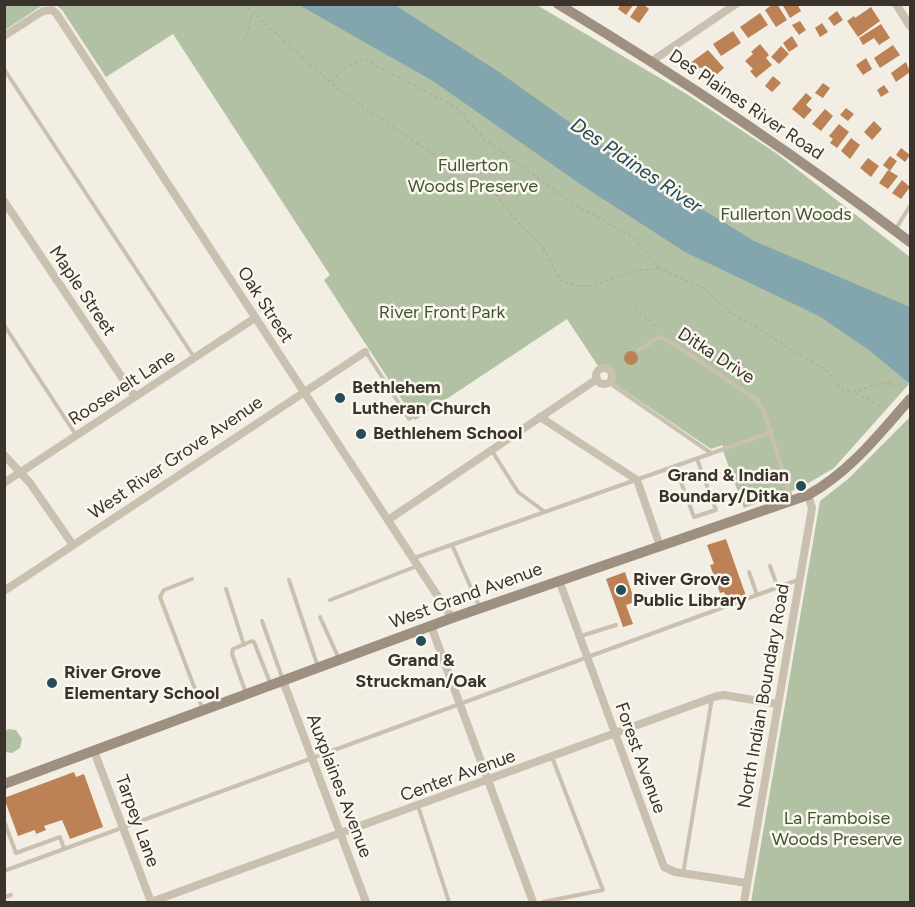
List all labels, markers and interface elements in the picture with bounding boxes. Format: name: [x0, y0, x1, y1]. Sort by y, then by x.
street label: Des Plaines River Road: [665, 45, 827, 165]
water label: Des Plaines River: [566, 113, 706, 219]
park label: Fullerton Woods Preserve: [408, 155, 538, 198]
park label: Fullerton Woods: [720, 204, 852, 226]
street label: Maple Street: [44, 242, 120, 340]
street label: Oak Street: [232, 263, 298, 347]
park label: River Front Park: [379, 302, 505, 324]
street label: Ditka Drive: [674, 323, 758, 389]
street label: Roosevelt Lane: [65, 346, 179, 430]
place label: Bethlehem Lutheran Church: [352, 377, 491, 420]
marker: Bethlehem Lutheran Church: [333, 391, 347, 405]
street label: West River Grove Avenue: [85, 392, 267, 524]
place label: Bethlehem School: [373, 423, 522, 445]
marker: Bethlehem School: [354, 427, 368, 441]
place label: Grand & Indian Boundary/Ditka: [658, 465, 789, 508]
marker: Grand & Indian Boundary/Ditka: [794, 479, 808, 493]
street label: West Grand Avenue: [387, 558, 545, 634]
place label: River Grove Public Library: [633, 569, 747, 612]
street label: North Indian Boundary Road: [734, 582, 794, 810]
marker: River Grove Public Library: [614, 583, 628, 597]
marker: Grand & Struckman/Oak: [414, 634, 428, 648]
place label: Grand & Struckman/Oak: [355, 650, 487, 692]
place label: River Grove Elementary School: [64, 662, 219, 704]
marker: River Grove Elementary School: [45, 676, 59, 690]
street label: Forest Avenue: [610, 700, 670, 816]
street label: Auxplaines Avenue: [302, 711, 376, 861]
street label: Center Avenue: [398, 745, 518, 807]
street label: Tarpey Lane: [110, 772, 164, 870]
park label: La Framboise Woods Preserve: [772, 808, 902, 850]

